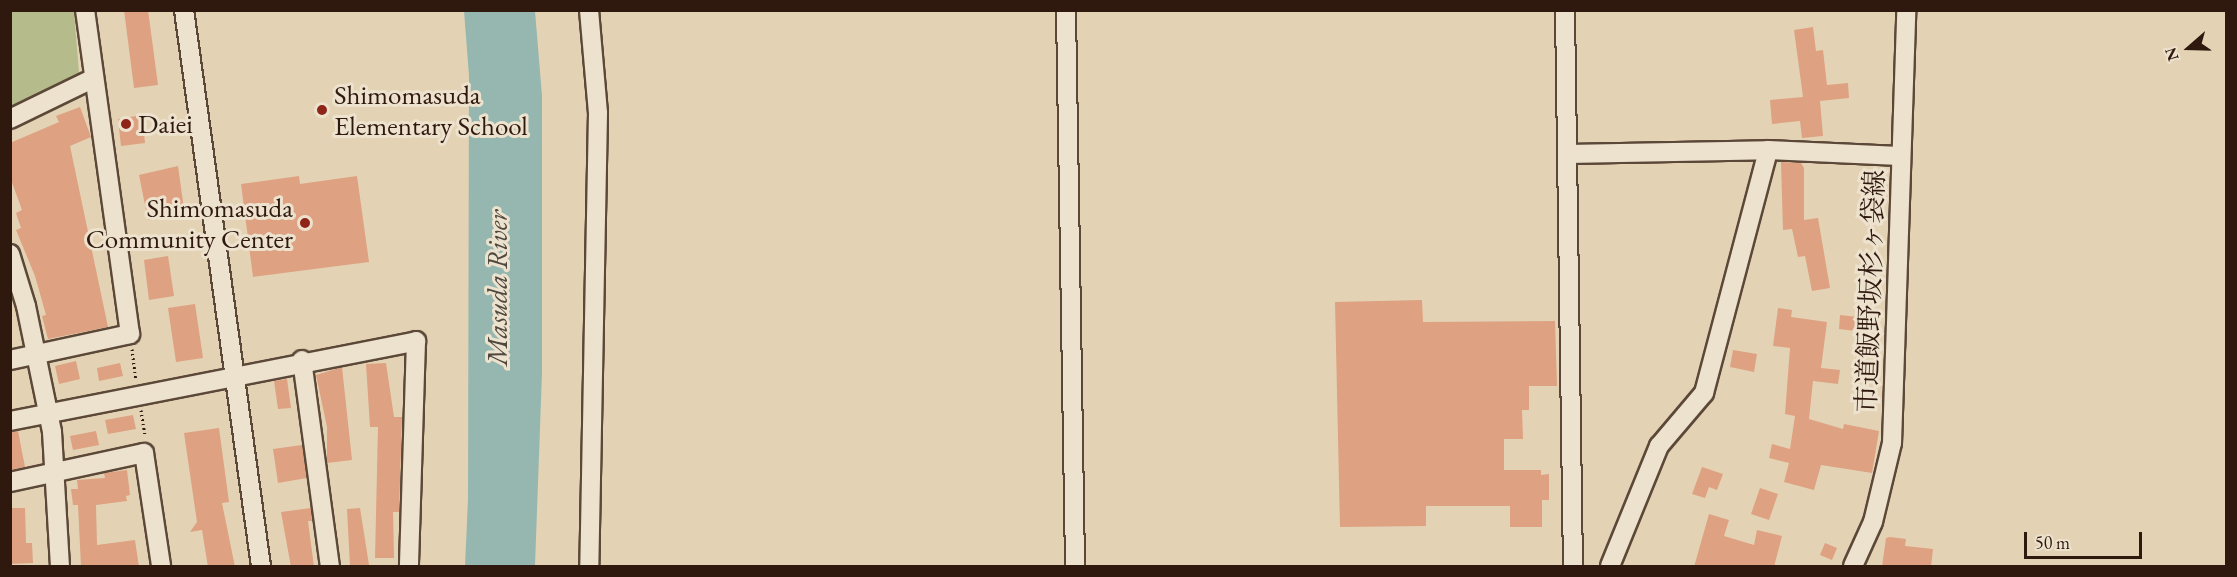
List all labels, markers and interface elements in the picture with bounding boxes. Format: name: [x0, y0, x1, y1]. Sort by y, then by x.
north arrow: [2159, 18, 2219, 78]
text: N: [2160, 45, 2184, 64]
place label: Shimomasuda Elementary School: [334, 78, 528, 141]
marker: Shimomasuda Elementary School: [315, 103, 329, 117]
place label: Daiei: [138, 108, 193, 140]
marker: Daiei: [119, 117, 133, 131]
street label: 市道飯野坂杉ヶ袋線: [1850, 169, 1890, 413]
place label: Shimomasuda Community Center: [86, 191, 293, 254]
water label: Masuda River: [480, 210, 514, 366]
marker: Shimomasuda Community Center: [298, 216, 312, 230]
scale bar: [2027, 520, 2146, 558]
text: 50 m: [2035, 531, 2070, 554]

